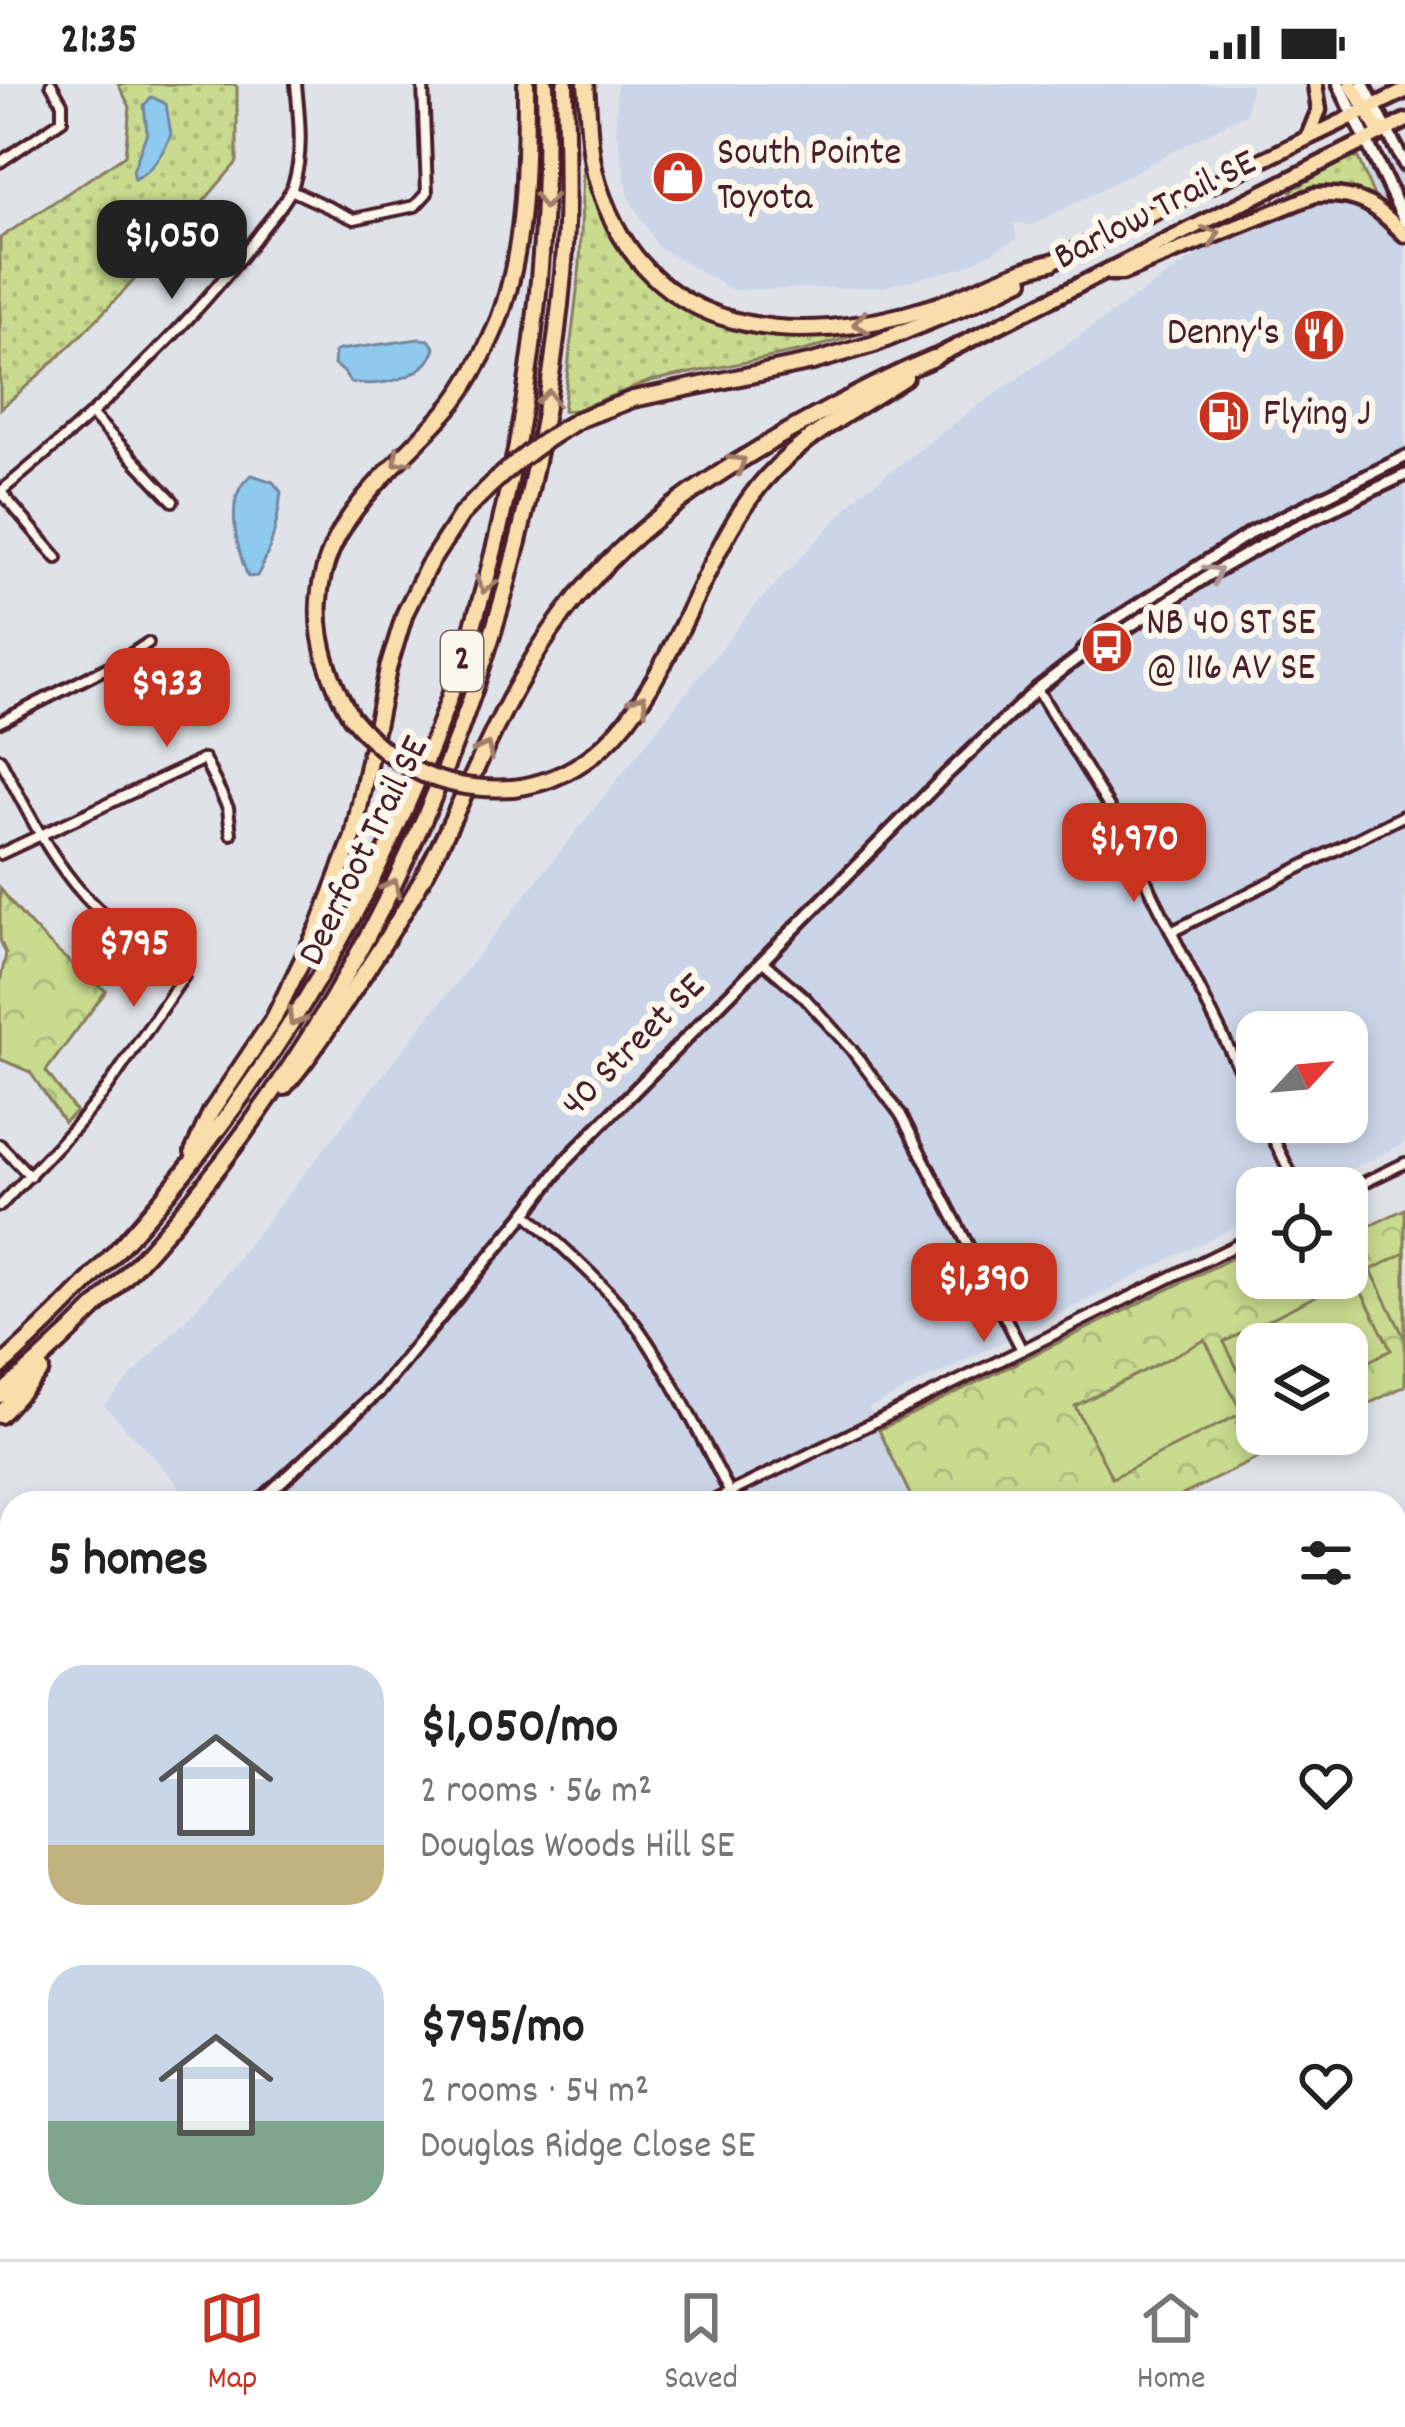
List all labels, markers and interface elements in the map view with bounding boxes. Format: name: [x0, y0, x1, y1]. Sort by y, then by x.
text: 21:35: [60, 10, 138, 74]
place label: South Pointe Toyota: [717, 128, 901, 228]
street label: Barlow Trail SE: [1045, 137, 1267, 287]
shop icon: South Pointe Toyota: [650, 149, 706, 205]
one-way arrow: [532, 192, 558, 211]
pin: $1,050: [74, 200, 270, 302]
text: $1,050: [124, 211, 220, 266]
one-way arrow: [1200, 225, 1221, 249]
restaurant icon: Denny's: [1291, 307, 1347, 363]
place label: Denny's: [1167, 308, 1280, 363]
one-way arrow: [851, 310, 871, 335]
one-way arrow: [534, 388, 560, 408]
fuel station icon: Flying J: [1196, 388, 1252, 444]
place label: Flying J: [1263, 389, 1371, 444]
one-way arrow: [392, 445, 414, 467]
one-way arrow: [725, 454, 747, 477]
one-way arrow: [1201, 564, 1223, 587]
one-way arrow: [474, 575, 499, 595]
place label: NB 40 ST SE @ 116 AV SE: [1146, 598, 1316, 698]
bus stop icon: NB 40 ST SE @ 116 AV SE: [1079, 619, 1135, 675]
road number: 2: [441, 631, 483, 691]
pin: $933: [96, 648, 238, 750]
text: $933: [131, 659, 203, 714]
one-way arrow: [626, 693, 648, 715]
street label: Deerfoot Trail SE: [287, 728, 445, 976]
one-way arrow: [471, 741, 495, 762]
pin: $1,970: [1036, 803, 1232, 905]
text: $1,970: [1089, 814, 1179, 869]
one-way arrow: [377, 878, 400, 900]
pin: $795: [63, 908, 205, 1010]
text: $795: [99, 919, 169, 974]
street label: 40 Street SE: [550, 962, 720, 1132]
one-way arrow: [287, 1004, 309, 1026]
north arrow: [1236, 1011, 1368, 1143]
map controls: [1236, 1011, 1368, 1455]
button: locate: [1236, 1167, 1368, 1299]
pin: $1,390: [886, 1243, 1082, 1345]
text: $1,390: [938, 1254, 1030, 1309]
button: layers: [1236, 1323, 1368, 1455]
text: 5 homes: [48, 1527, 208, 1599]
icon: filters: [1293, 1530, 1359, 1596]
text: $1,050/mo: [420, 1694, 618, 1766]
icon: home: [144, 1713, 288, 1857]
icon: heart: [1293, 1752, 1359, 1818]
text: 2 rooms · 56 m²: [420, 1766, 652, 1821]
text: Douglas Woods Hill SE: [420, 1821, 735, 1876]
text: $795/mo: [420, 1994, 585, 2066]
icon: home: [144, 2013, 288, 2157]
icon: heart: [1293, 2052, 1359, 2118]
text: 2 rooms · 54 m²: [420, 2066, 649, 2121]
text: Douglas Ridge Close SE: [420, 2121, 755, 2176]
tab: Map: [199, 2285, 265, 2404]
tab: Saved: [664, 2285, 738, 2404]
tab: Home: [1137, 2285, 1206, 2404]

